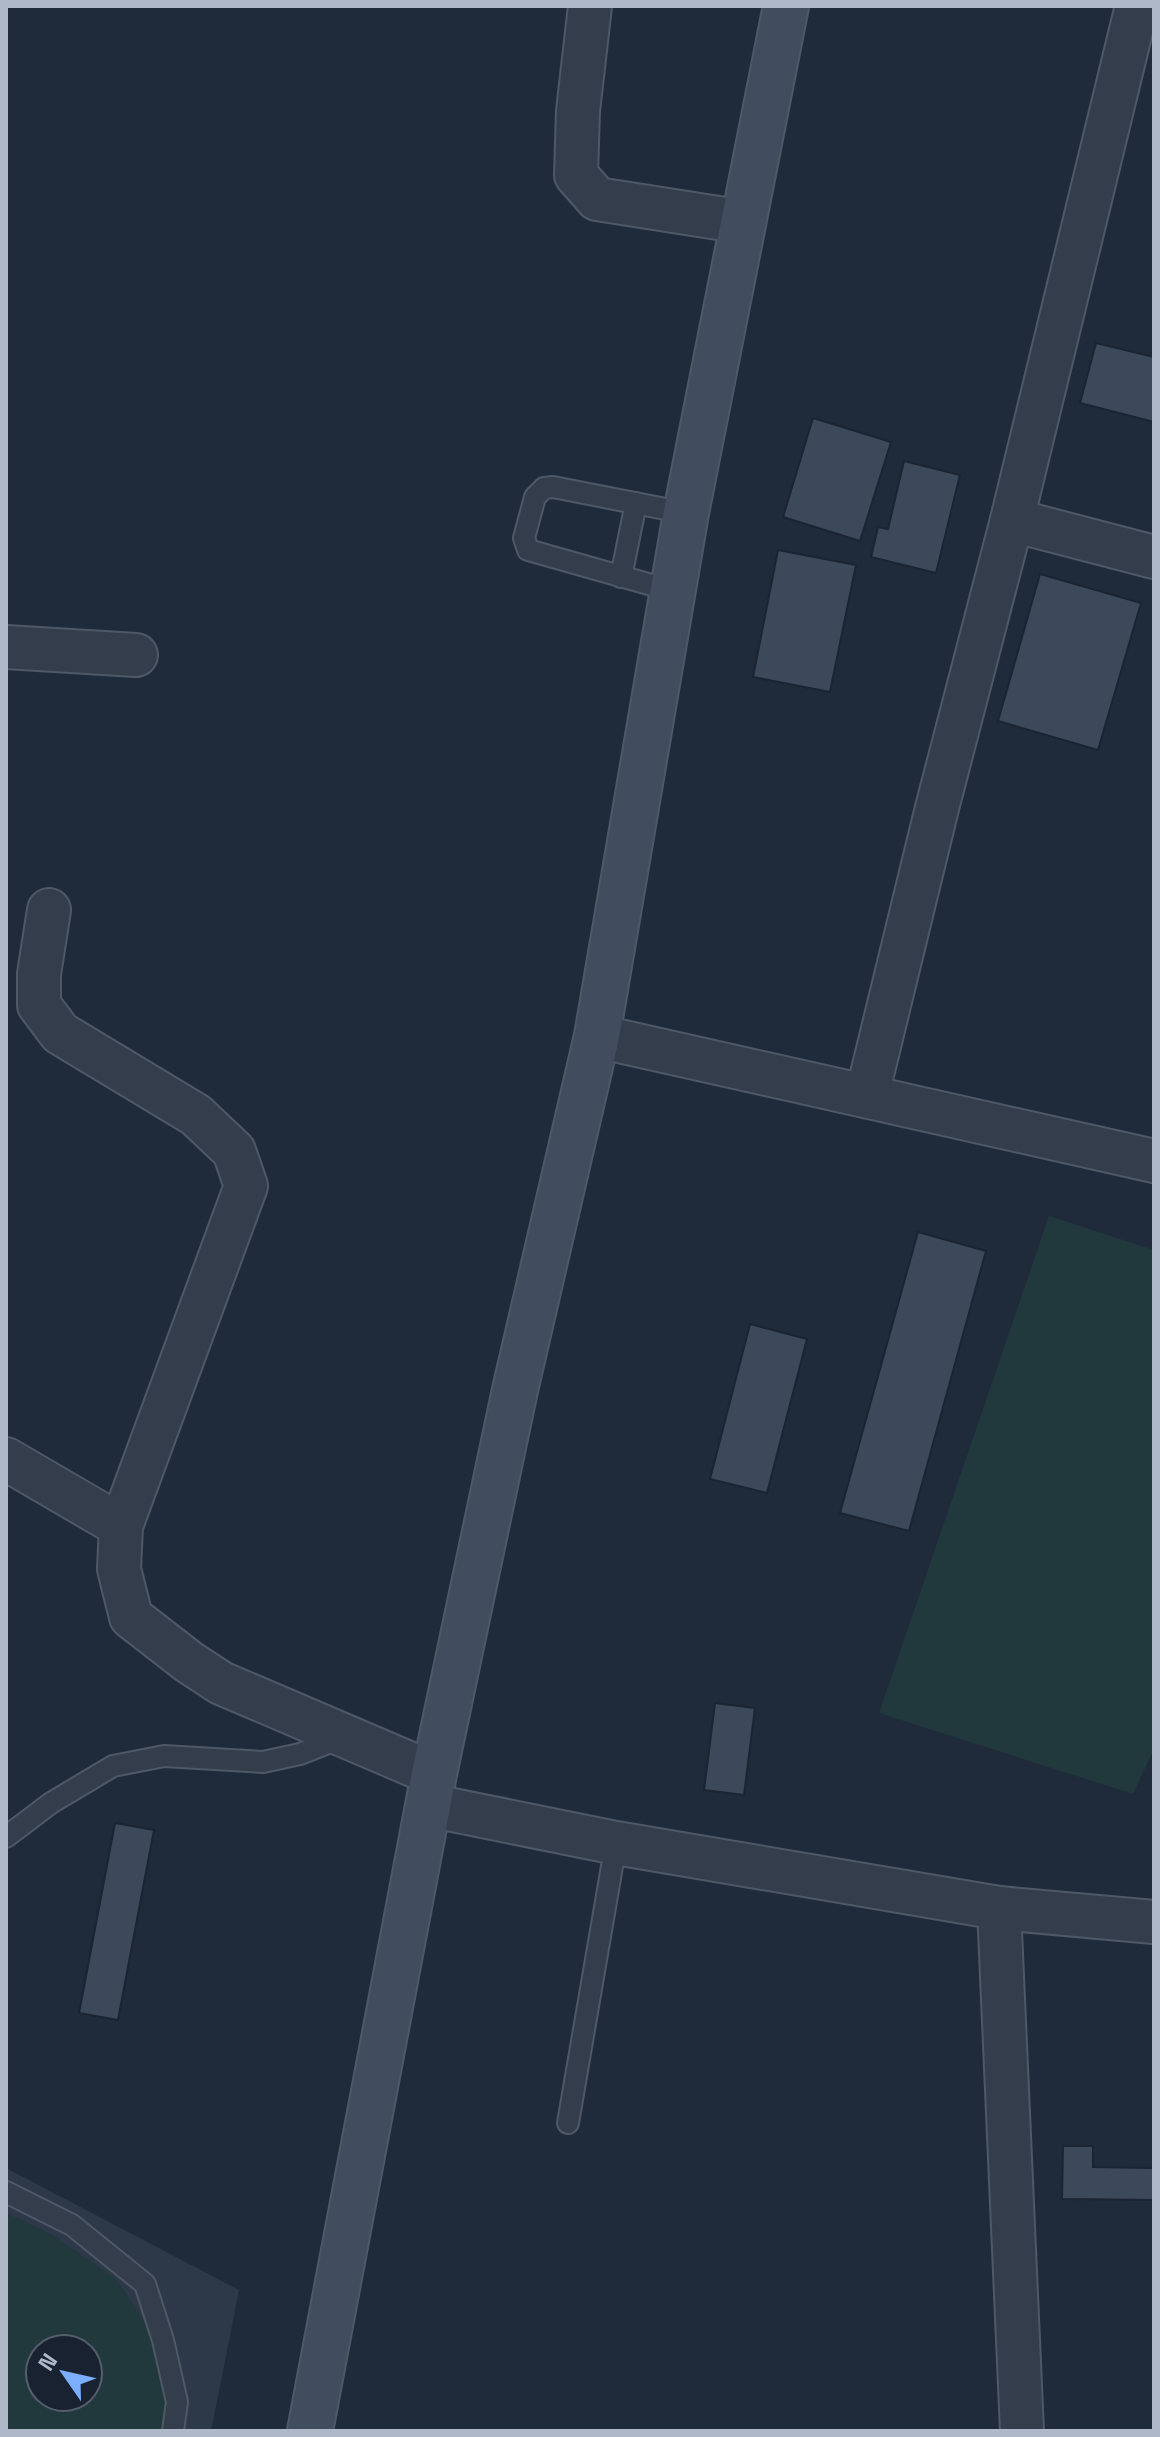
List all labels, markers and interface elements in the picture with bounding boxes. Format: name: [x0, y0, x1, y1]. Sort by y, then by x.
north arrow: [24, 2333, 104, 2413]
text: N: [32, 2348, 63, 2376]

